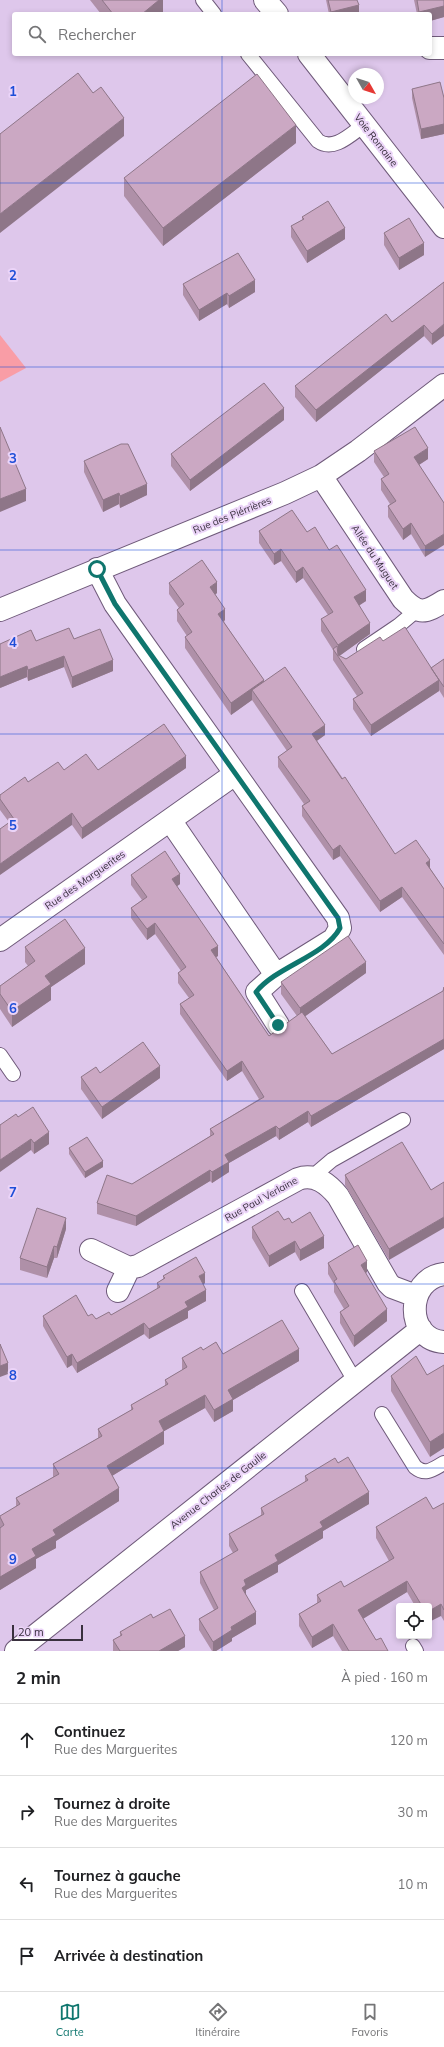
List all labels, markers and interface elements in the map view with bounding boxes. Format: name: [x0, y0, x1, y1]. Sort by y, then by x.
search box: [12, 12, 432, 56]
icon: search: [26, 23, 48, 45]
text: Rechercher: [58, 25, 136, 44]
north arrow: [348, 68, 384, 104]
text: 1: [9, 83, 17, 99]
street label: Voie Romaine: [351, 111, 401, 169]
text: 2: [9, 267, 17, 283]
text: 3: [9, 450, 17, 466]
street label: Rue des Piérrières: [191, 493, 273, 537]
street label: Allée du Muguet: [349, 522, 402, 592]
route start: [88, 560, 106, 578]
text: 4: [9, 634, 17, 650]
text: 5: [9, 817, 17, 833]
street label: Rue des Marguerites: [42, 847, 128, 913]
text: 6: [9, 1000, 17, 1016]
route end: [269, 1016, 287, 1034]
street label: Rue Paul Verlaine: [222, 1174, 300, 1224]
text: 7: [9, 1184, 17, 1200]
text: 8: [9, 1367, 17, 1383]
street label: Avenue Charles de Gaulle: [167, 1448, 269, 1532]
text: 9: [9, 1551, 17, 1567]
map controls: [396, 1603, 432, 1639]
button: locate: [396, 1603, 432, 1639]
scale bar: [12, 1623, 83, 1642]
text: 20 m: [18, 1625, 44, 1639]
text: 2 min: [16, 1667, 61, 1688]
text: À pied · 160 m: [341, 1669, 428, 1685]
text: Continuez: [54, 1722, 125, 1741]
icon: ahead: [16, 1729, 38, 1751]
text: 120 m: [390, 1732, 428, 1748]
text: Rue des Marguerites: [54, 1741, 178, 1757]
text: Tournez à droite: [54, 1794, 170, 1813]
icon: right: [16, 1801, 38, 1823]
text: 30 m: [398, 1804, 428, 1820]
text: Rue des Marguerites: [54, 1813, 178, 1829]
text: Tournez à gauche: [54, 1866, 181, 1885]
icon: left: [16, 1873, 38, 1895]
text: 10 m: [398, 1876, 428, 1892]
text: Rue des Marguerites: [54, 1885, 178, 1901]
icon: arrive: [16, 1945, 38, 1967]
text: Arrivée à destination: [54, 1946, 203, 1965]
tab: Carte: [56, 2001, 84, 2039]
tab: Itinéraire: [195, 2001, 240, 2039]
tab: Favoris: [352, 2001, 388, 2039]

